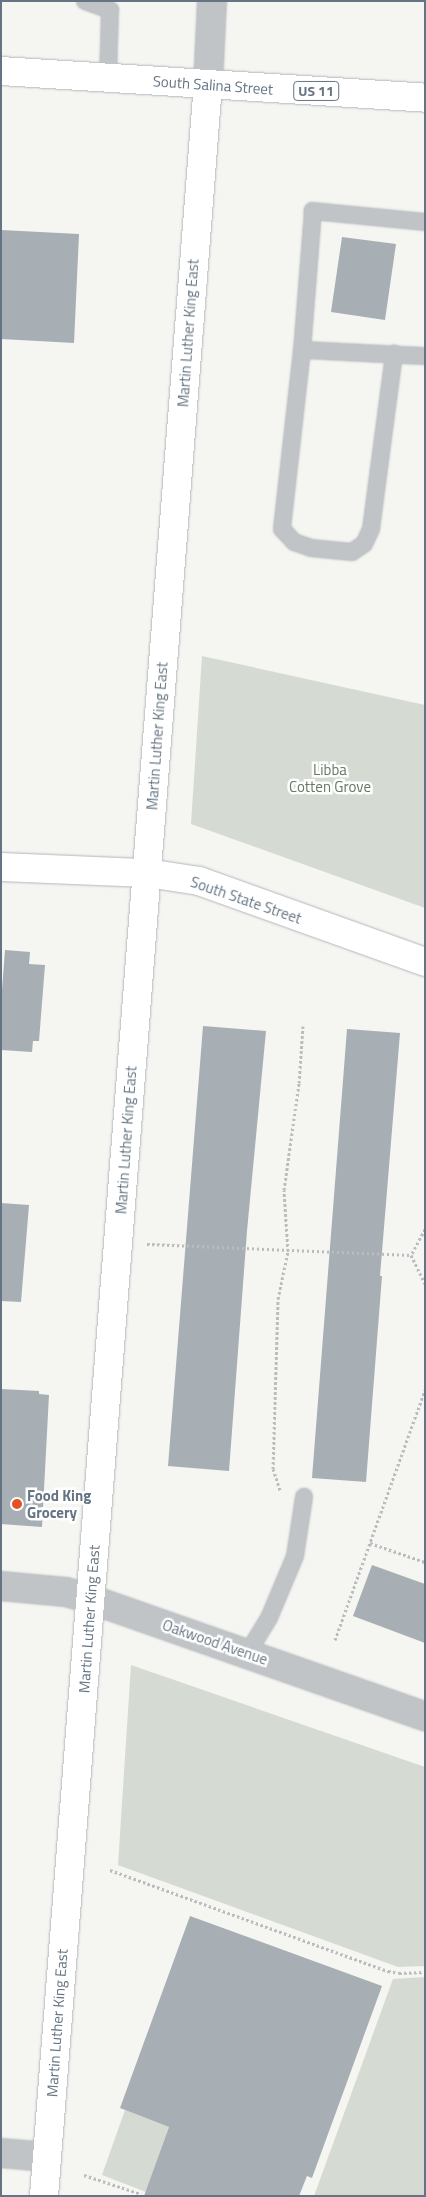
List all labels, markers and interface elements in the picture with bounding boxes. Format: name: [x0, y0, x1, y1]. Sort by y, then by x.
street label: South Salina Street: [152, 72, 274, 98]
road number: US 11: [292, 80, 340, 102]
street label: Martin Luther King East: [174, 258, 202, 408]
street label: Martin Luther King East: [143, 661, 171, 811]
park label: Libba Cotten Grove: [289, 760, 371, 795]
street label: South State Street: [188, 873, 304, 927]
street label: Martin Luther King East: [112, 1065, 140, 1215]
place label: Food King Grocery: [27, 1486, 91, 1521]
marker: Food King Grocery: [11, 1498, 23, 1510]
street label: Martin Luther King East: [75, 1544, 103, 1694]
street label: Oakwood Avenue: [160, 1616, 270, 1668]
street label: Martin Luther King East: [43, 1948, 71, 2098]

